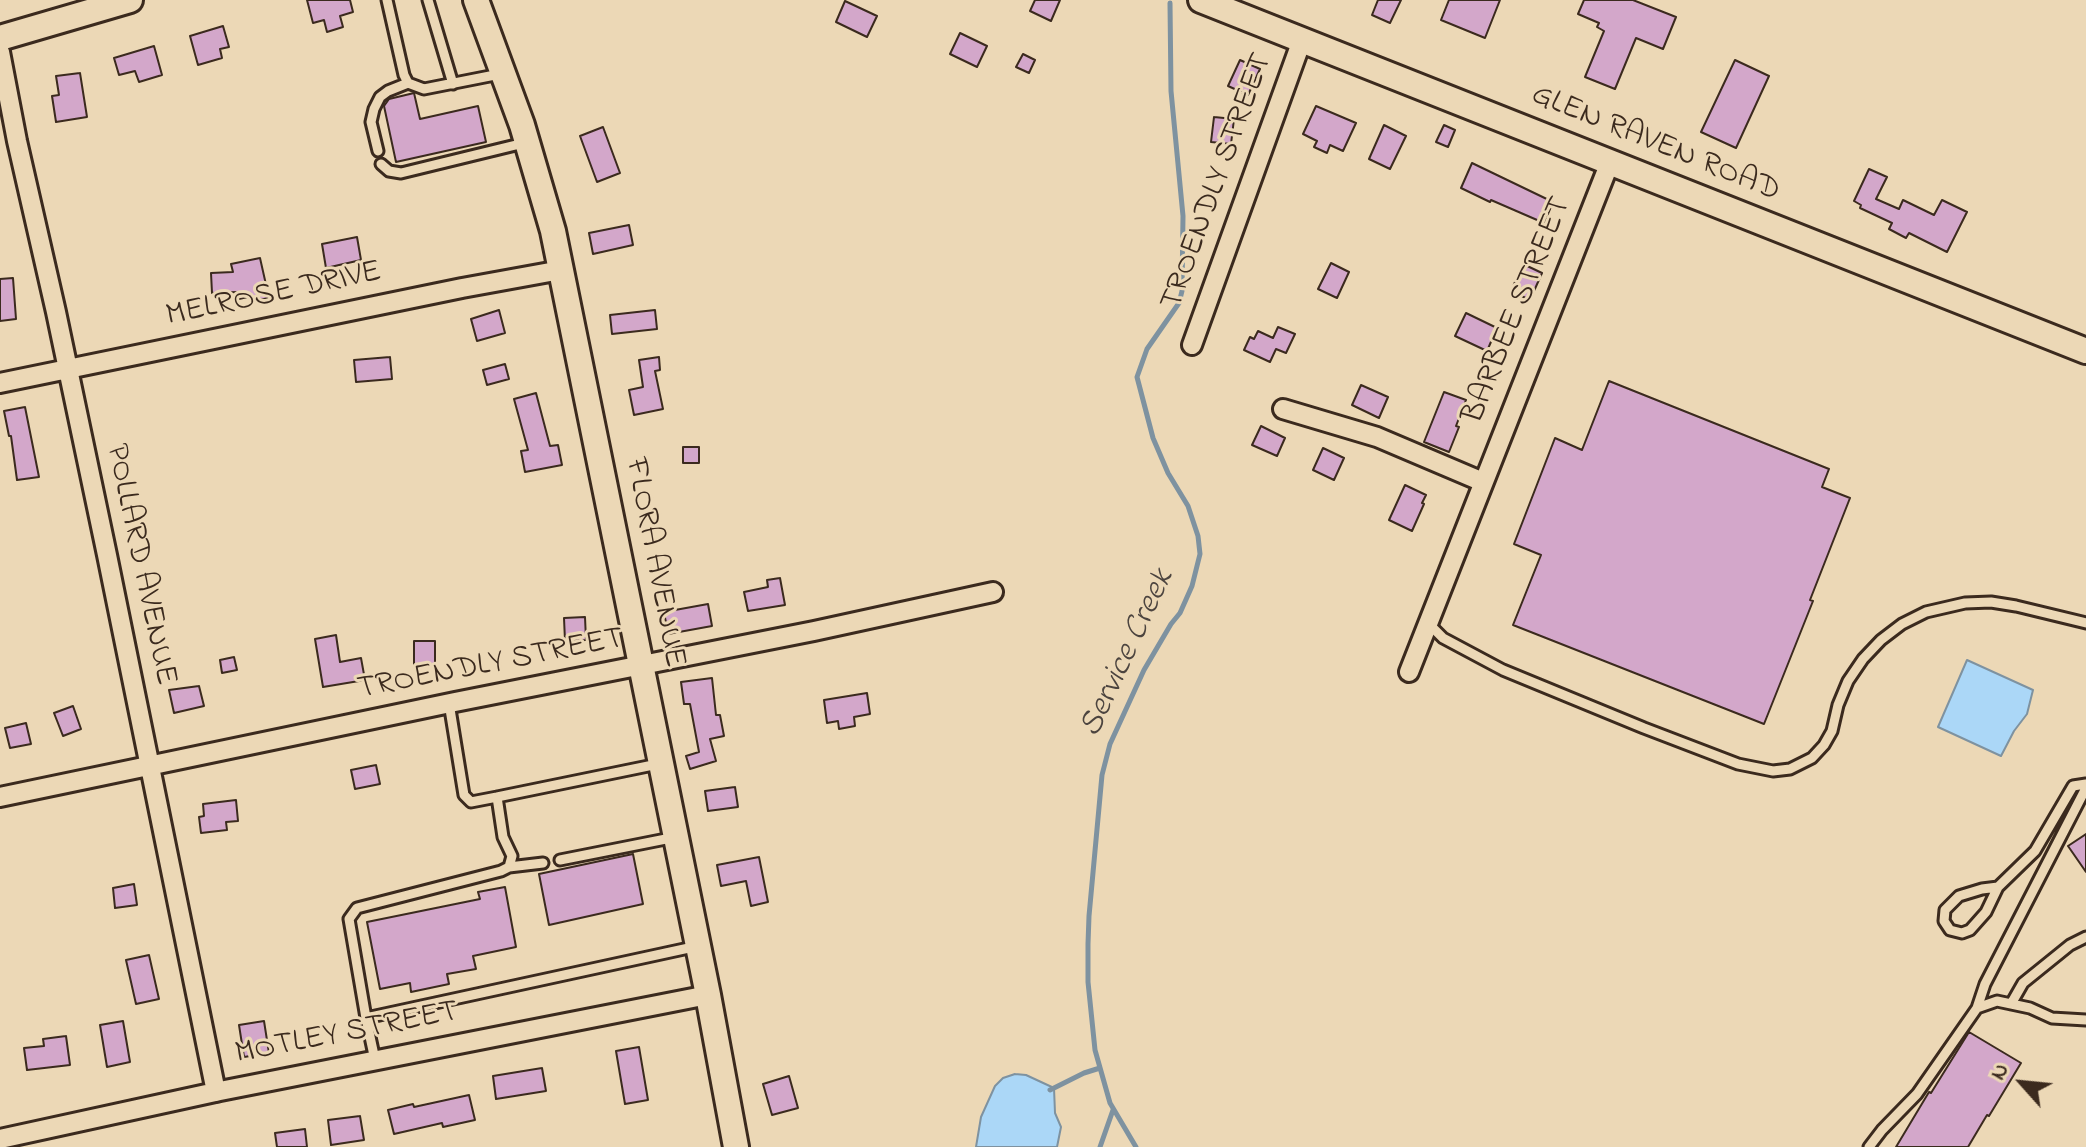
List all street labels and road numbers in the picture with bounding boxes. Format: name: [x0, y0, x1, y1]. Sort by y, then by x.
street label: TROENDLY STREET: [1155, 49, 1283, 315]
street label: GLEN RAVEN ROAD: [1525, 78, 1785, 212]
street label: BARBEE STREET: [1456, 192, 1582, 430]
street label: MELROSE DRIVE: [163, 254, 385, 338]
street label: POLLARD AVENUE: [95, 441, 183, 689]
street label: FLORA AVENUE: [614, 455, 692, 671]
street label: TROENDLY STREET: [355, 621, 627, 711]
street label: MOTLEY STREET: [232, 995, 462, 1075]

